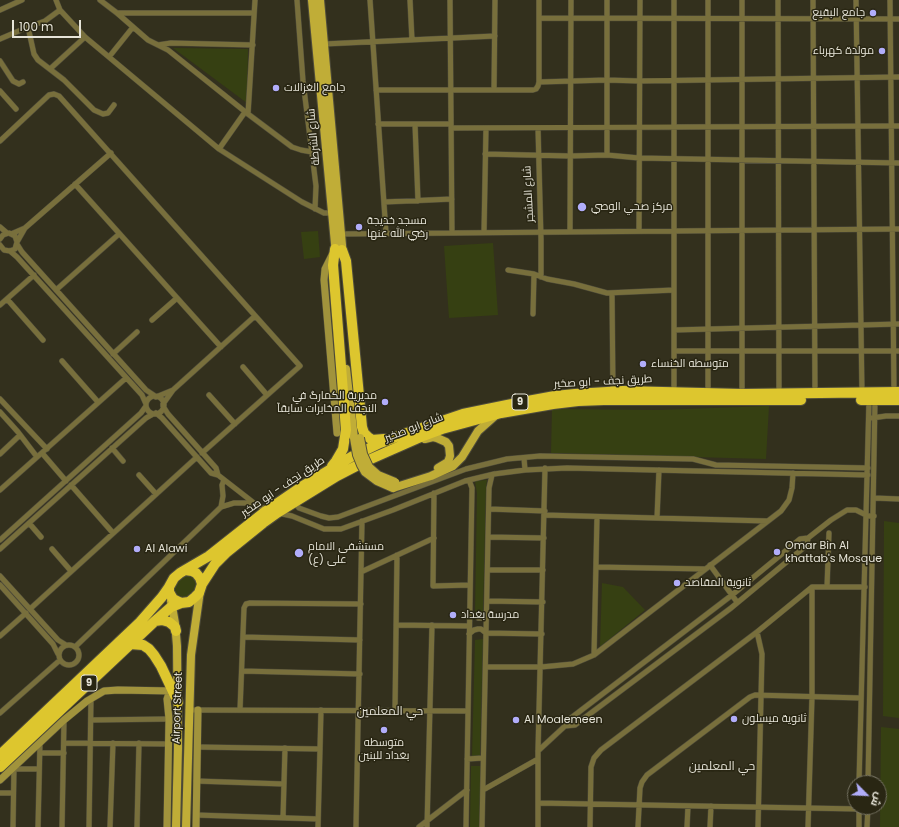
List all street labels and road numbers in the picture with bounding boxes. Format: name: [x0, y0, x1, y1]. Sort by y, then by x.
street label: شارع الشرطة: [305, 108, 323, 166]
street label: شارع المشجر: [521, 165, 537, 223]
street label: طريق نجف - ابو صخير: [553, 373, 653, 391]
road number: 9: [512, 394, 528, 410]
street label: شارع ابو صخير: [383, 411, 445, 445]
street label: طريق نجف - ابو صخير: [238, 454, 328, 520]
street label: Airport Street: [170, 672, 186, 744]
road number: 9: [81, 675, 97, 691]

